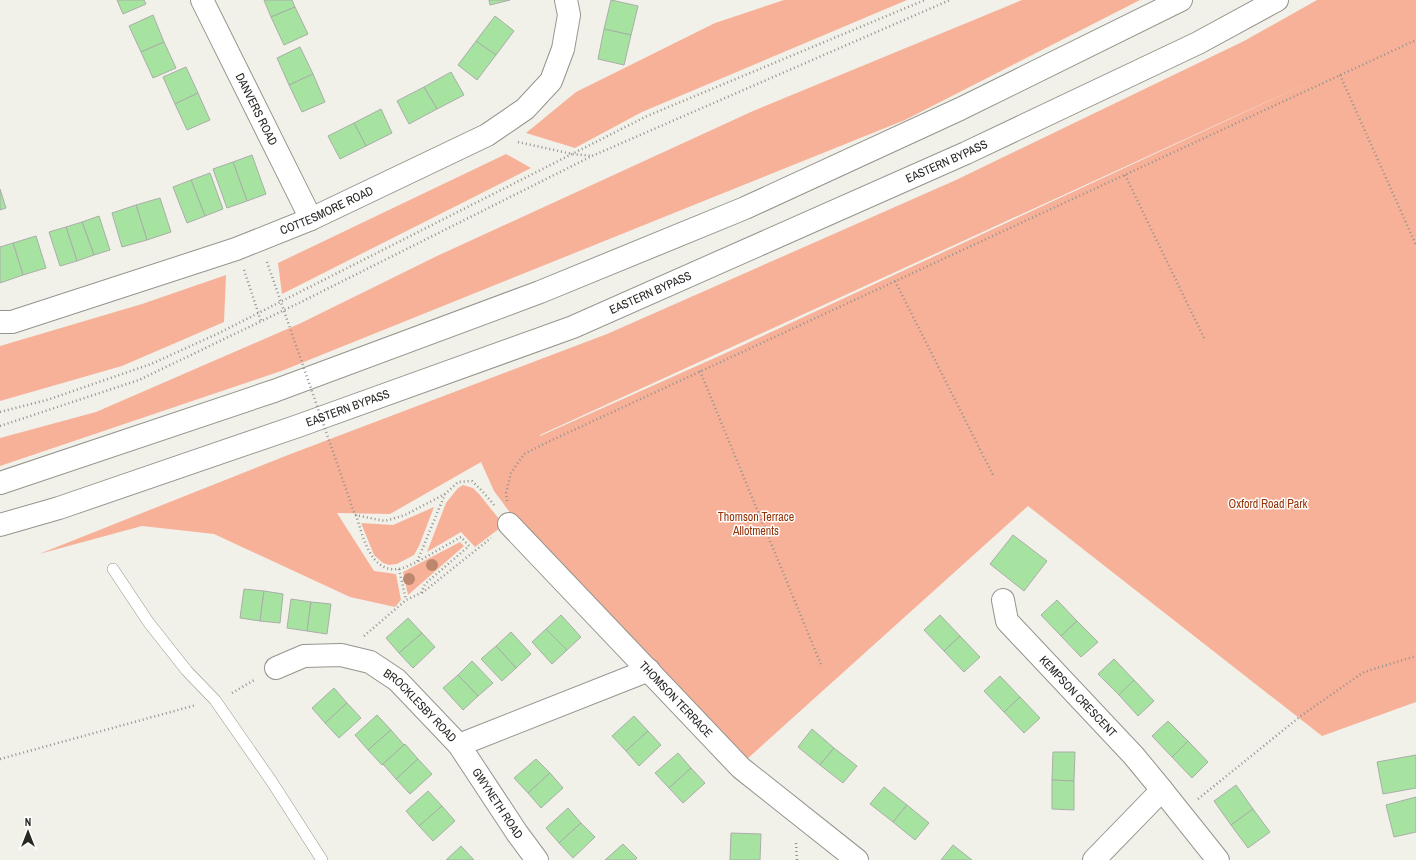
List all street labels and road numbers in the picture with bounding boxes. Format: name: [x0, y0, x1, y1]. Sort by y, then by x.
street label: DANVERS ROAD: [232, 70, 281, 148]
street label: EASTERN BYPASS: [903, 136, 990, 187]
street label: COTTESMORE ROAD: [278, 182, 376, 239]
street label: EASTERN BYPASS: [607, 267, 694, 318]
street label: EASTERN BYPASS: [304, 385, 392, 431]
street label: KEMPSON CRESCENT: [1036, 652, 1120, 741]
street label: THOMSON TERRACE: [636, 658, 716, 741]
street label: BROCKLESBY ROAD: [380, 665, 460, 746]
street label: GWYNETH ROAD: [468, 765, 527, 842]

